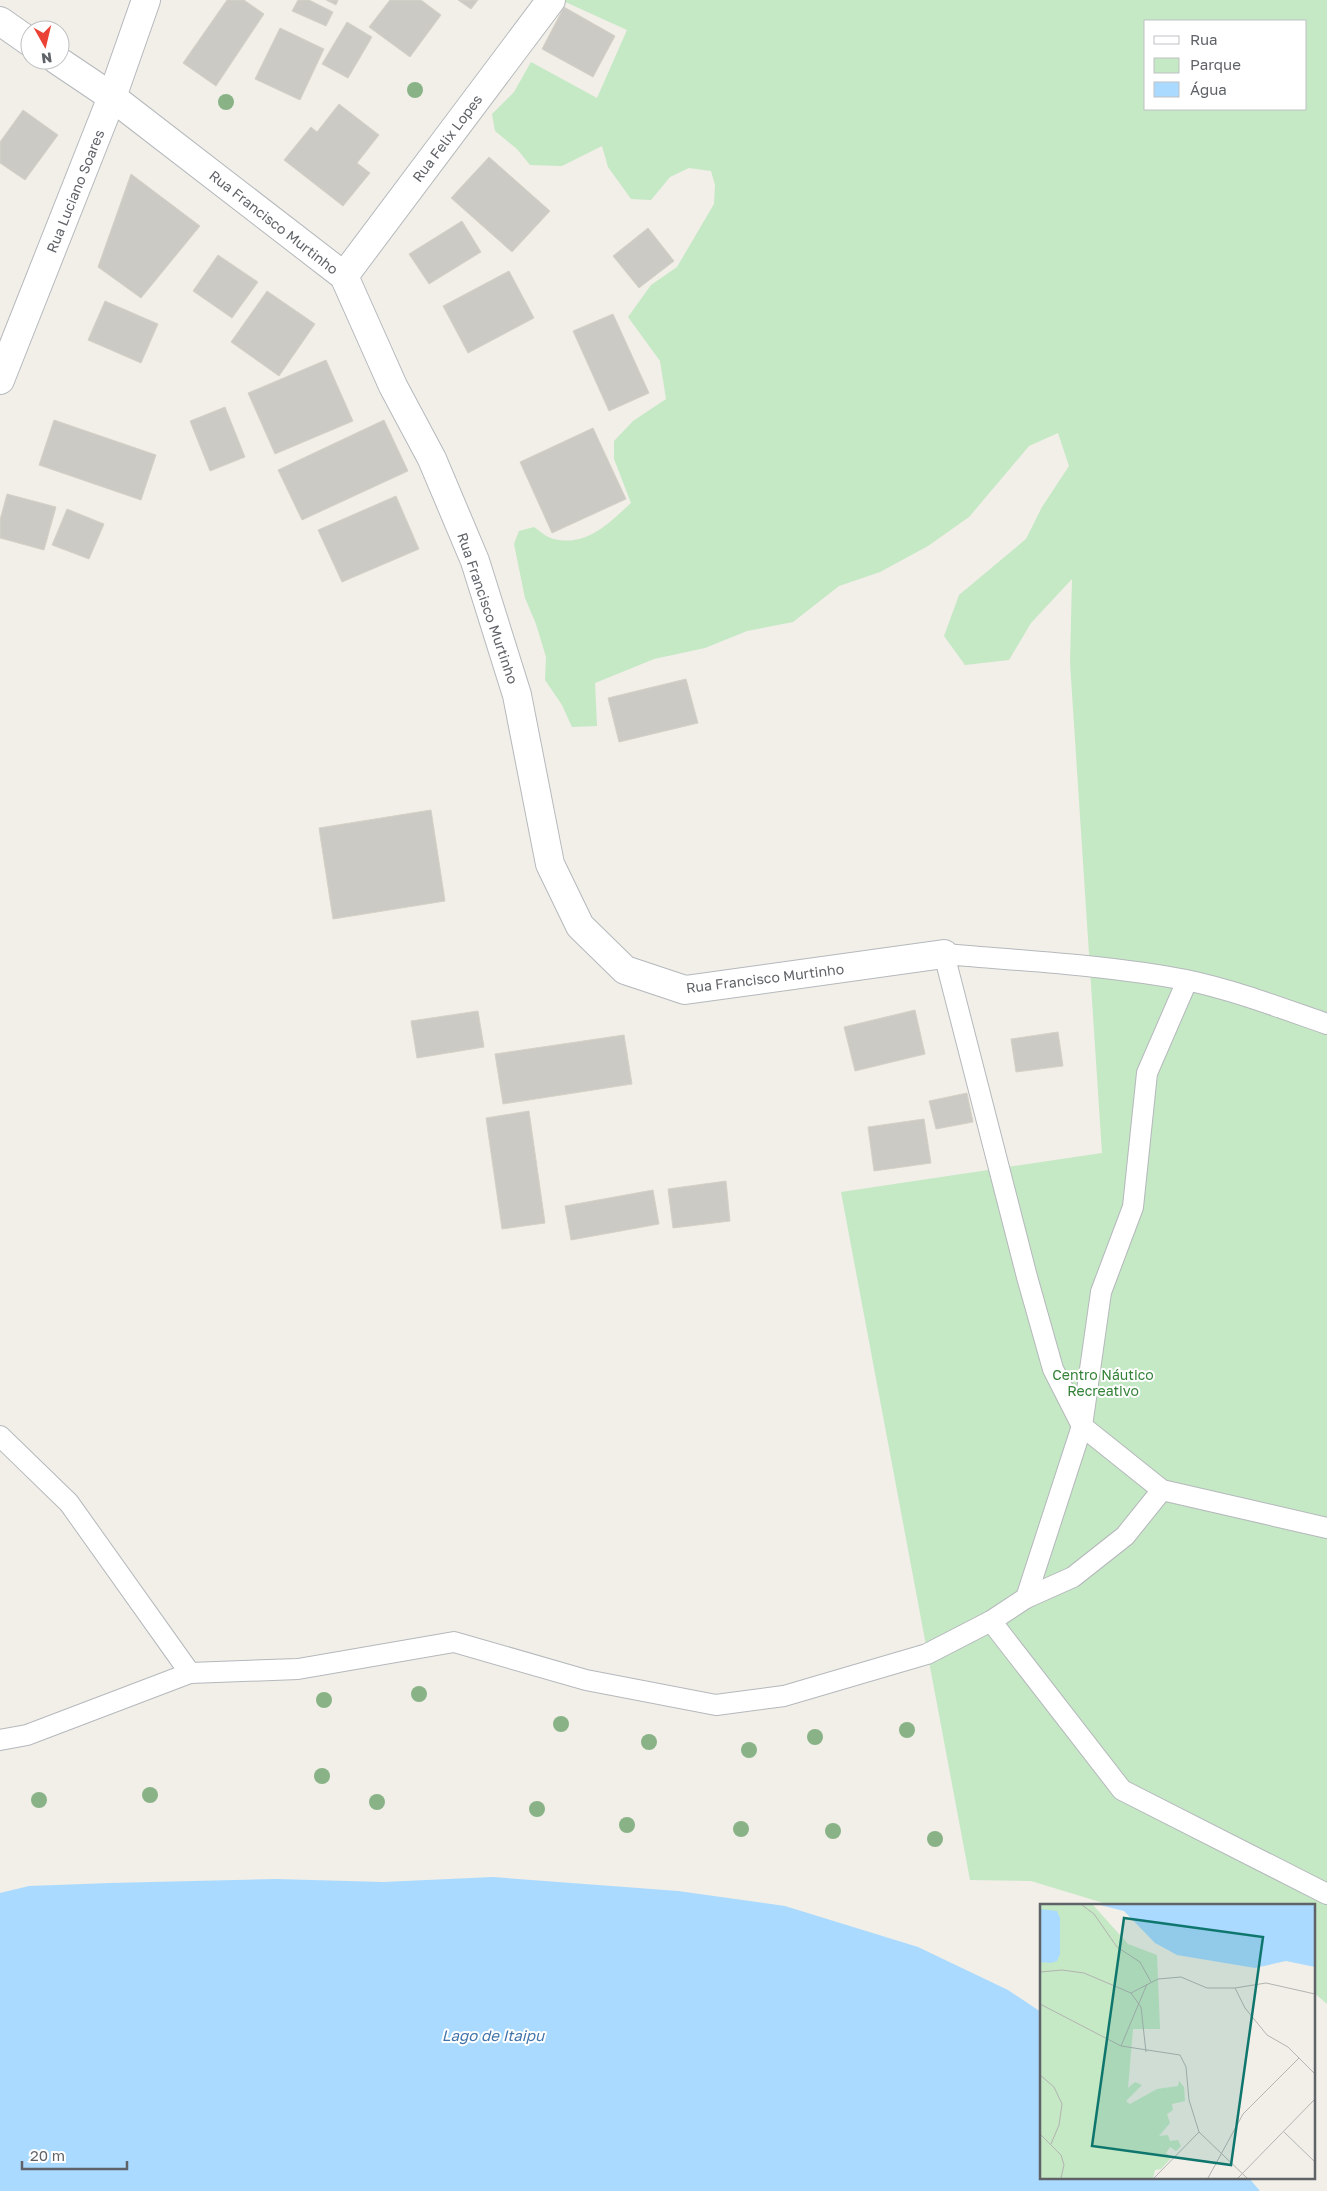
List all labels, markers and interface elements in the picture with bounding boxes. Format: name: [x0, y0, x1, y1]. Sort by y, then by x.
north arrow: [20, 20, 70, 70]
legend: [1144, 20, 1307, 110]
text: Rua: [1190, 30, 1217, 48]
text: N: [40, 49, 53, 68]
text: Parque: [1190, 55, 1241, 73]
text: Água: [1190, 80, 1227, 98]
street label: Rua Felix Lopes: [409, 91, 485, 185]
street label: Rua Luciano Soares: [43, 127, 107, 255]
street label: Rua Francisco Murtinho: [206, 166, 342, 278]
street label: Rua Francisco Murtinho: [454, 530, 522, 686]
street label: Rua Francisco Murtinho: [685, 960, 845, 996]
park label: Centro Náutico Recreativo: [1052, 1366, 1154, 1399]
inset map: [1040, 1904, 1314, 2178]
water label: Lago de Itaipu: [442, 2026, 545, 2045]
scale bar: [22, 2138, 128, 2170]
text: 20 m: [30, 2146, 65, 2164]

